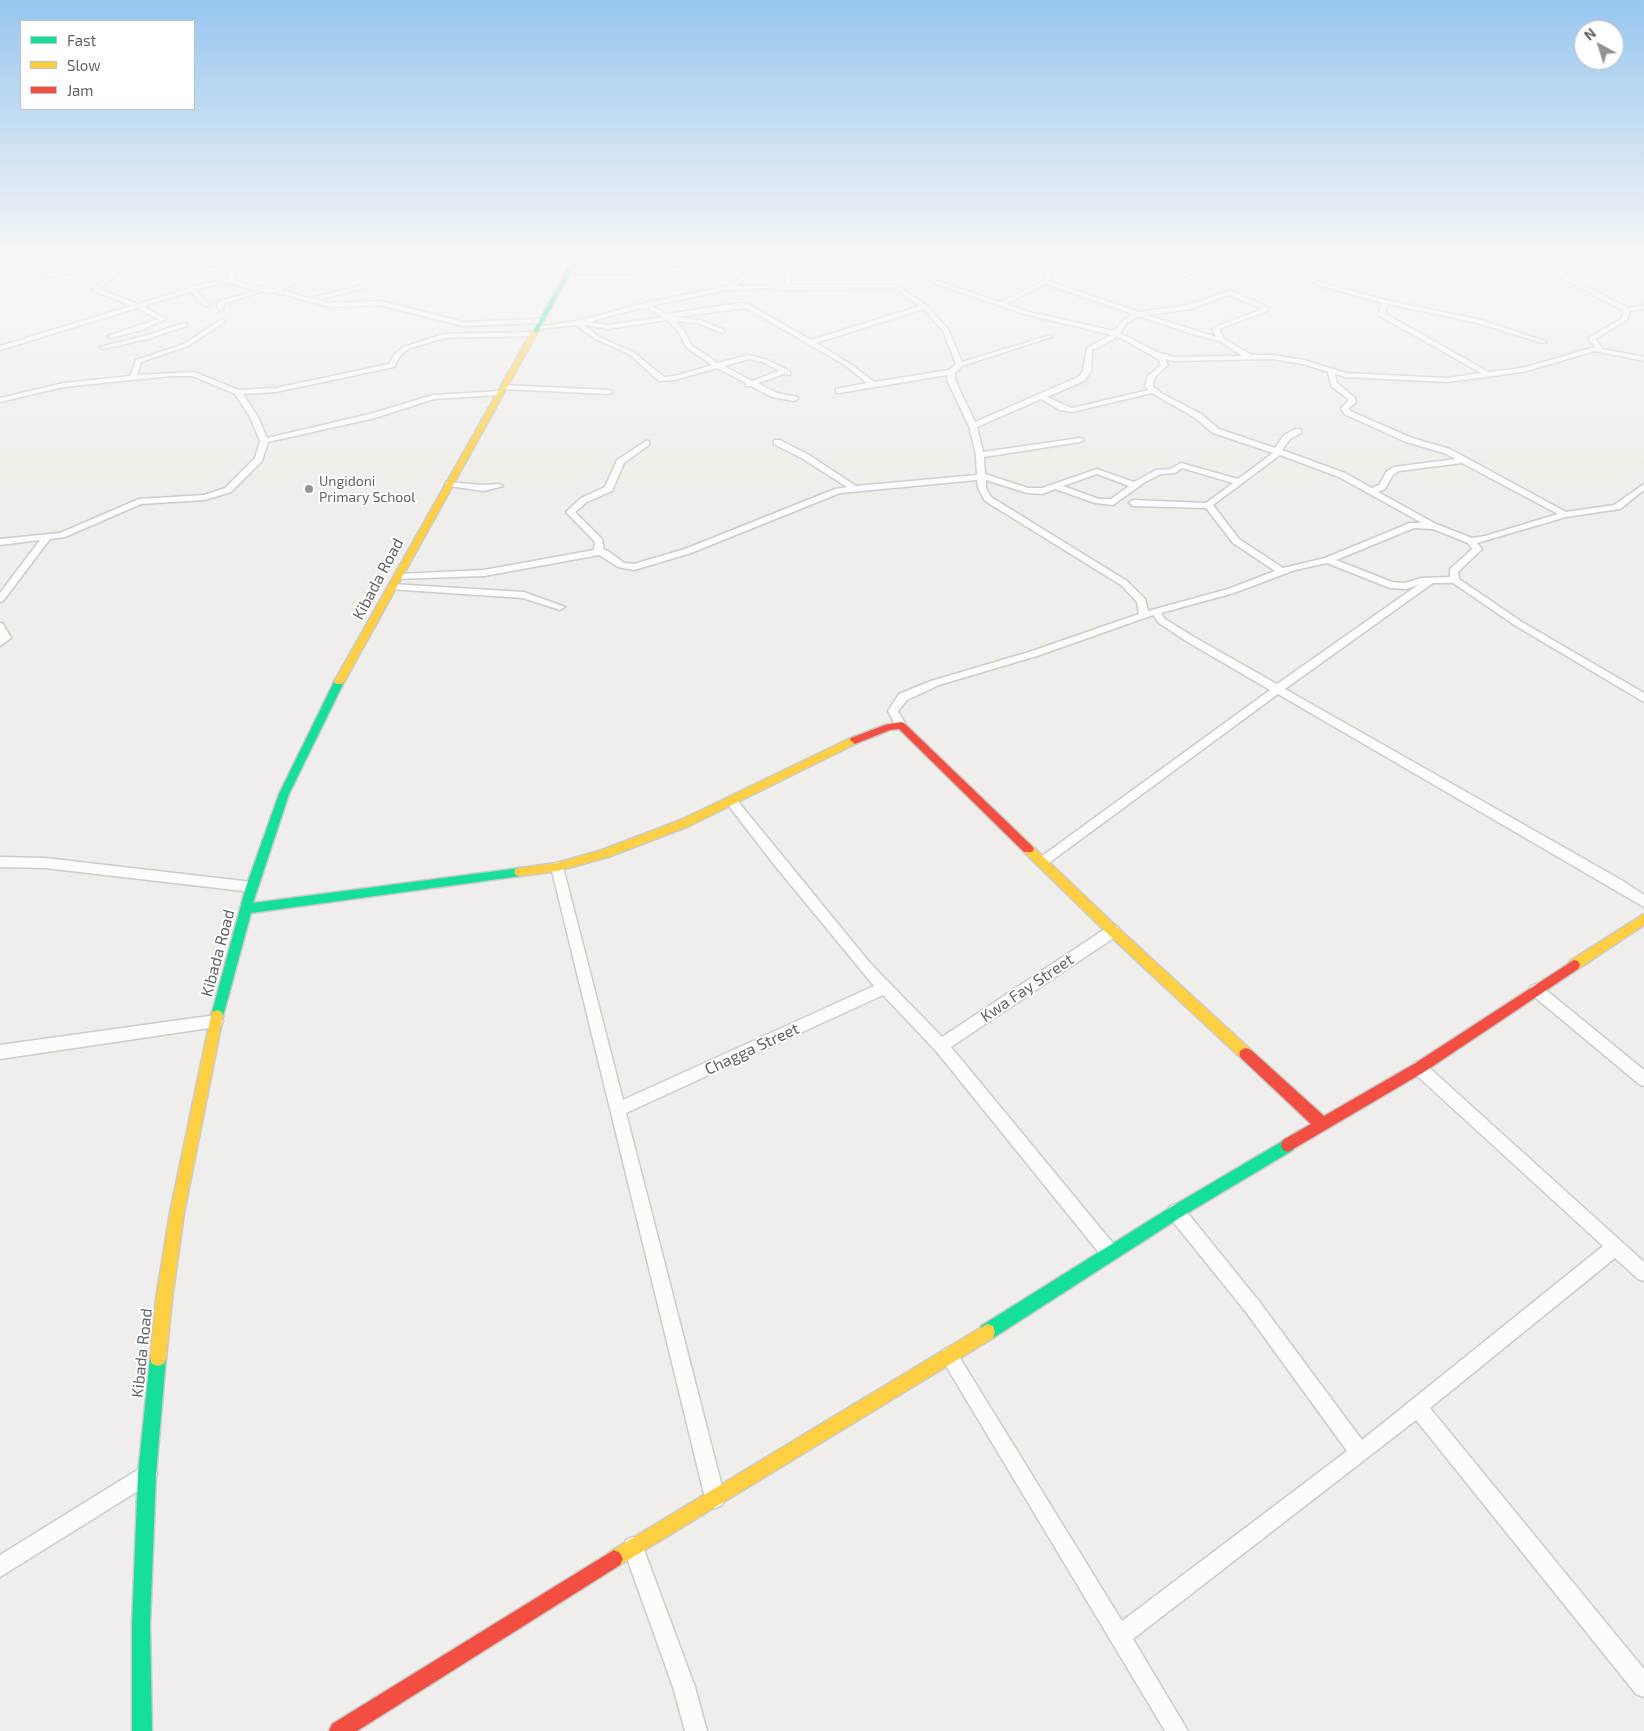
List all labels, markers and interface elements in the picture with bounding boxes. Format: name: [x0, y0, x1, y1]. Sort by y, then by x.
legend: [20, 20, 195, 110]
north arrow: [1574, 20, 1624, 70]
text: N: [1580, 24, 1599, 44]
text: Fast: [67, 31, 96, 49]
text: Slow: [67, 56, 101, 74]
text: Jam: [67, 81, 93, 99]
place label: Ungidoni Primary School: [319, 473, 415, 506]
marker: Ungidoni Primary School: [303, 483, 315, 495]
street label: Kibada Road: [348, 535, 408, 623]
street label: Kibada Road: [197, 907, 239, 999]
street label: Kwa Fay Street: [977, 950, 1077, 1026]
street label: Chagga Street: [702, 1019, 802, 1079]
street label: Kibada Road: [128, 1307, 156, 1399]

